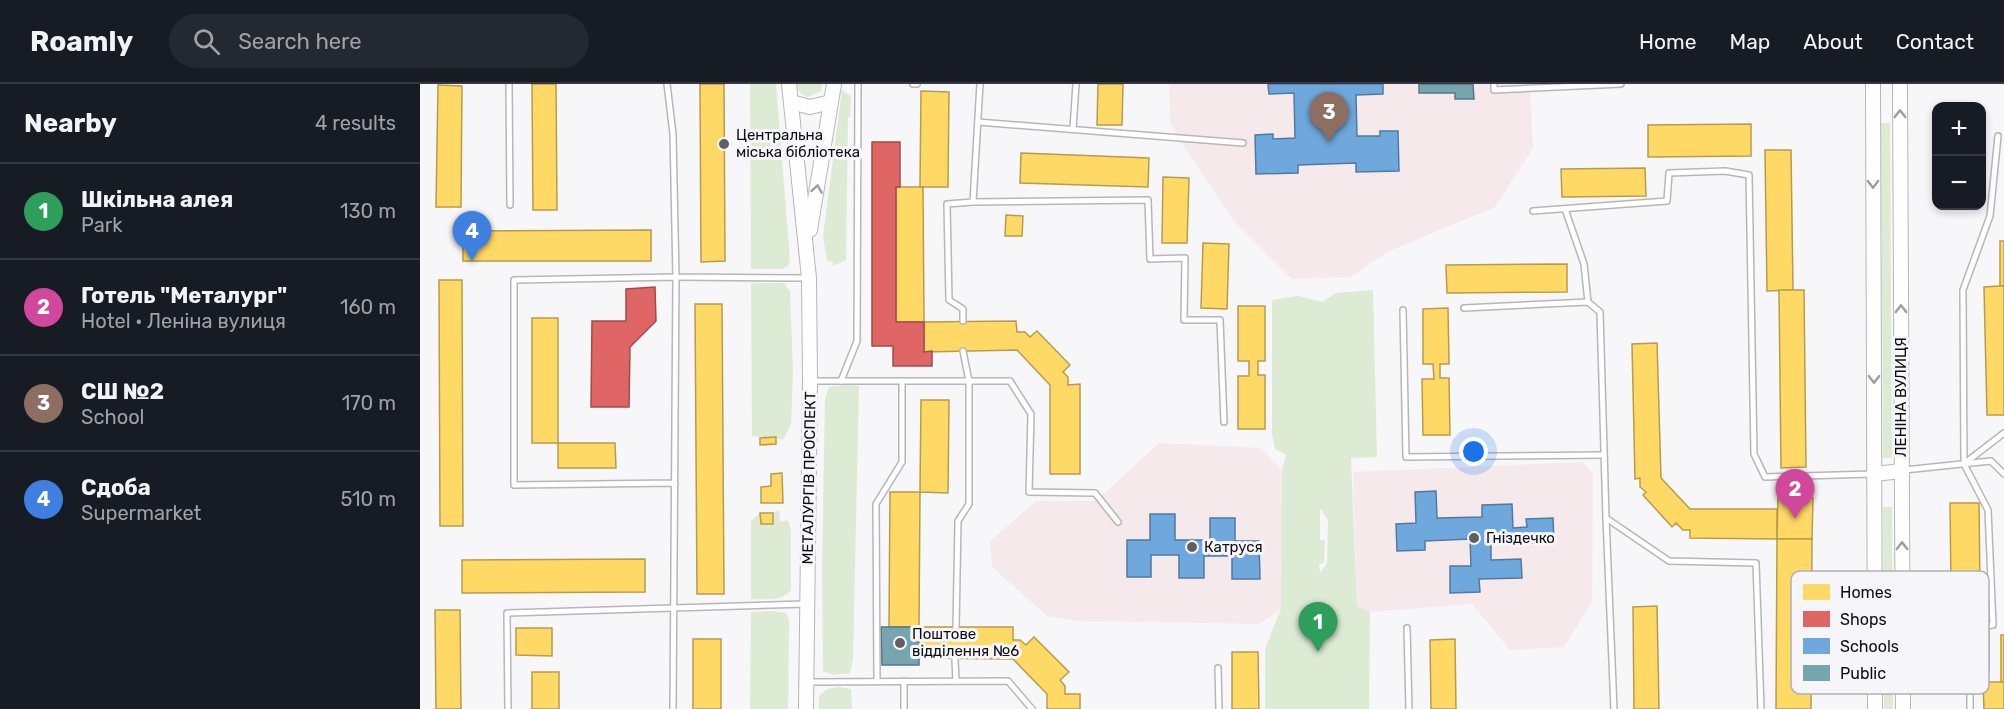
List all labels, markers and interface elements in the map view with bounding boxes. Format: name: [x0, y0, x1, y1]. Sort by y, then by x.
search box: [169, 14, 589, 68]
text: Roamly: [30, 25, 133, 58]
icon: search: [190, 25, 223, 58]
text: Search here: [238, 28, 362, 55]
text: Home: [1639, 29, 1696, 54]
text: Map: [1729, 29, 1770, 54]
text: About: [1803, 29, 1863, 54]
text: Contact: [1896, 29, 1974, 54]
pin: 3: [1310, 92, 1348, 142]
map controls: [1932, 102, 1986, 210]
button: +: [1932, 102, 1986, 156]
text: Nearby: [24, 108, 117, 139]
one-way arrow: [1894, 109, 1906, 118]
text: 4 results: [315, 111, 396, 135]
place label: Центральна міська бібліотека: [736, 126, 860, 161]
marker: Центральна міська бібліотека: [717, 137, 731, 151]
button: −: [1932, 156, 1986, 210]
one-way arrow: [1867, 180, 1879, 189]
one-way arrow: [810, 184, 822, 194]
text: Шкільна алея: [81, 186, 233, 213]
text: 1: [39, 199, 48, 223]
text: 130 m: [340, 199, 396, 223]
pin: 4: [452, 212, 492, 261]
text: Park: [81, 213, 123, 237]
text: Готель "Металург": [81, 282, 287, 309]
text: 2: [37, 295, 50, 319]
text: 160 m: [340, 295, 396, 319]
one-way arrow: [1895, 304, 1907, 313]
text: Hotel · Леніна вулиця: [81, 309, 286, 333]
street label: ЛЕНІНА ВУЛИЦЯ: [1892, 337, 1910, 457]
one-way arrow: [1868, 375, 1880, 384]
text: СШ №2: [81, 378, 164, 405]
text: 3: [37, 391, 50, 415]
text: 170 m: [342, 391, 396, 415]
street label: МЕТАЛУРГІВ ПРОСПЕКТ: [798, 391, 820, 565]
text: School: [81, 405, 144, 429]
your location: [1459, 437, 1488, 466]
pin: 2: [1776, 470, 1814, 519]
text: Сдоба: [81, 474, 151, 501]
text: 4: [37, 487, 50, 511]
text: 510 m: [340, 487, 396, 511]
text: Supermarket: [81, 501, 201, 525]
place label: Гніздечко: [1486, 529, 1555, 547]
marker: Гніздечко: [1467, 531, 1481, 545]
place label: Катруся: [1204, 538, 1263, 556]
marker: Катруся: [1185, 540, 1199, 554]
one-way arrow: [1896, 541, 1908, 550]
legend: [1791, 571, 1989, 694]
text: Homes: [1840, 583, 1892, 602]
pin: 1: [1298, 602, 1338, 652]
text: Shops: [1840, 610, 1887, 629]
place label: Поштове відділення №6: [912, 625, 1019, 660]
marker: Поштове відділення №6: [893, 636, 907, 650]
text: Schools: [1840, 637, 1899, 656]
text: Public: [1840, 664, 1886, 683]

